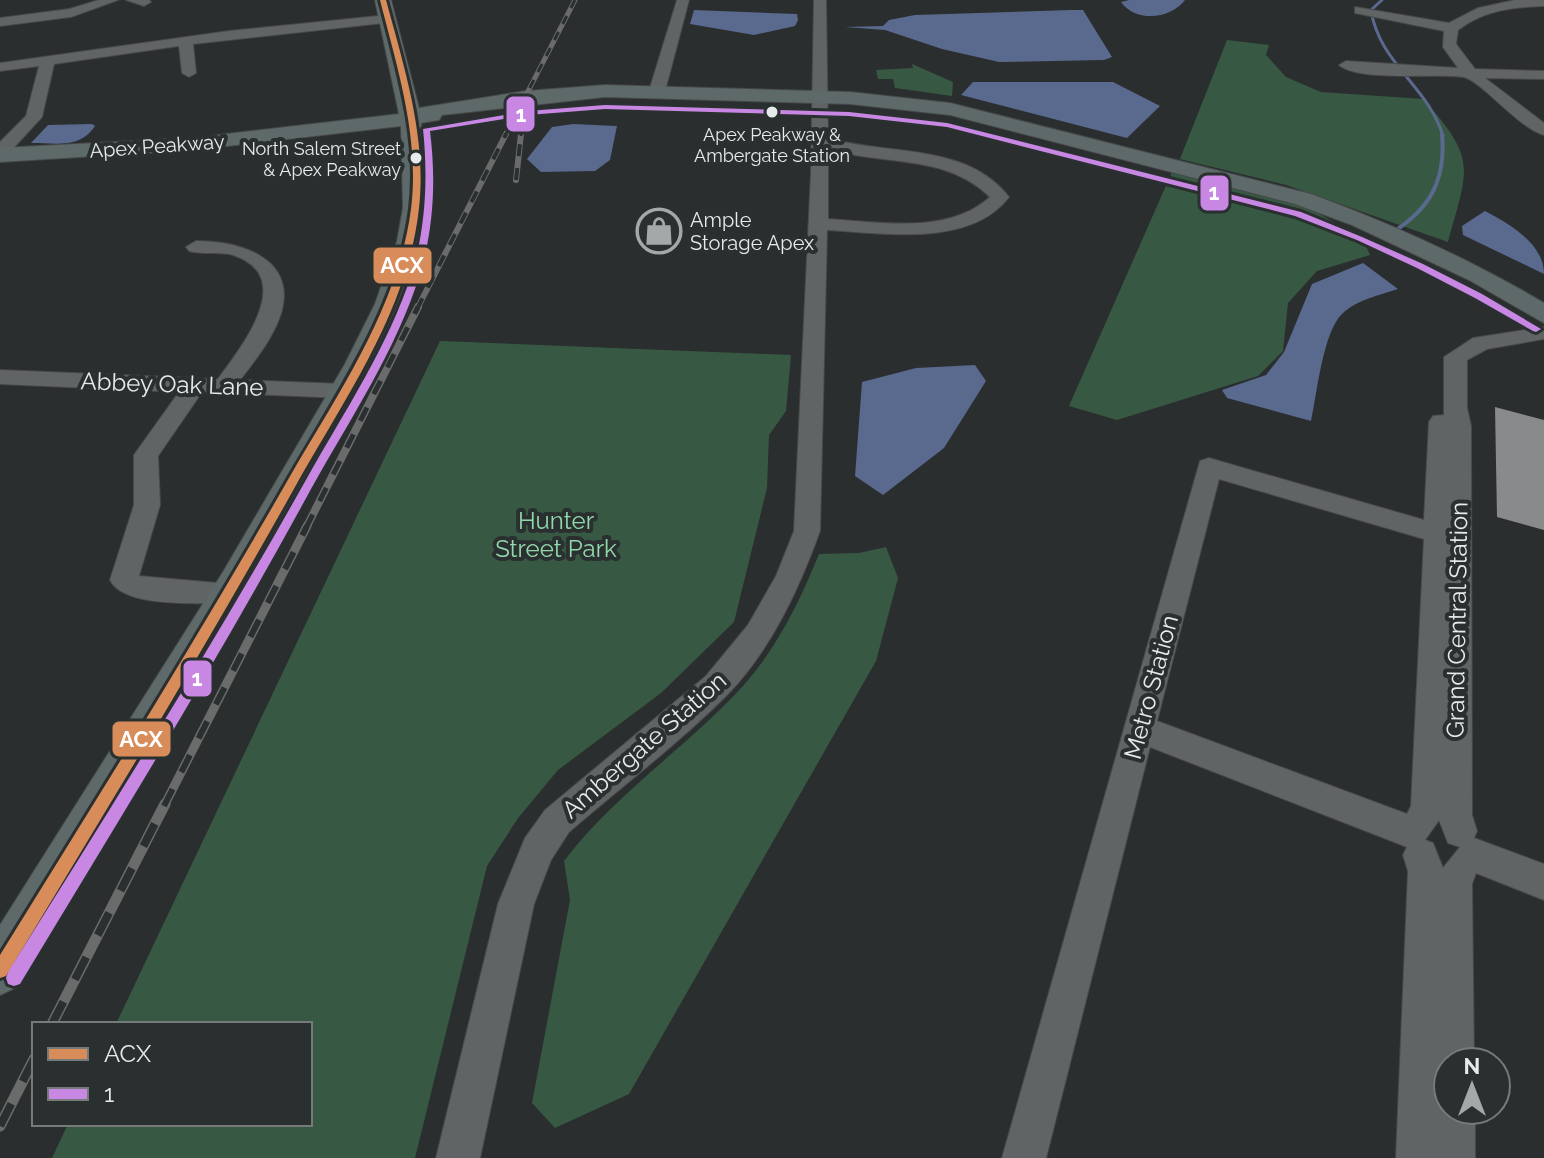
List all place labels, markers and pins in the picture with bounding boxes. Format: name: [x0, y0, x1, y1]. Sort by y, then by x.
marker: Apex Peakway & Ambergate Station: [764, 104, 780, 120]
place label: Apex Peakway & Ambergate Station: [694, 124, 850, 166]
place label: North Salem Street & Apex Peakway: [242, 138, 401, 180]
marker: North Salem Street & Apex Peakway: [408, 150, 424, 166]
shop icon: Ample Storage Apex: [635, 207, 683, 255]
place label: Ample Storage Apex: [690, 208, 814, 255]

